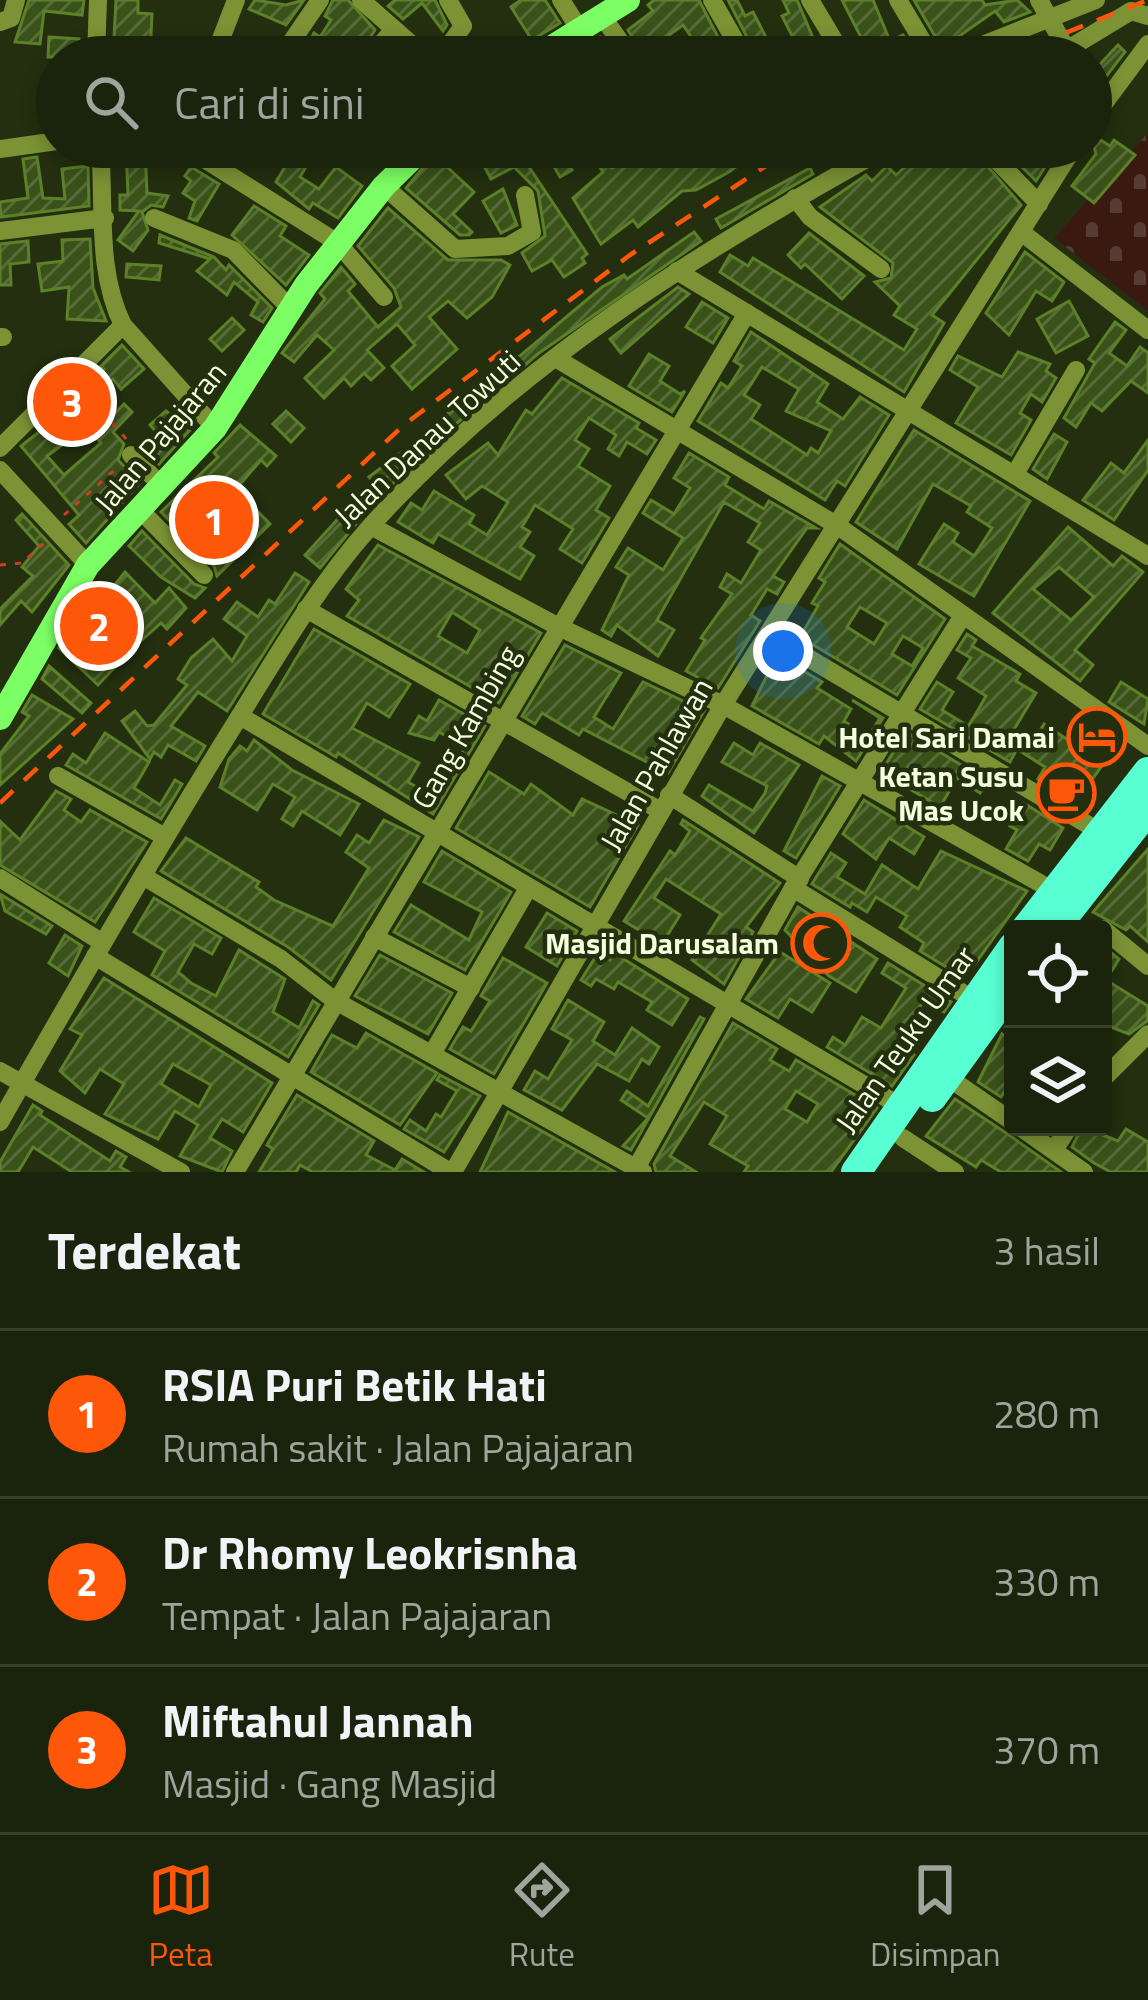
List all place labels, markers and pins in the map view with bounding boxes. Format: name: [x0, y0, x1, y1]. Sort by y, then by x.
pin: 3: [33, 357, 111, 447]
pin: 1: [175, 475, 253, 565]
pin: 2: [60, 581, 138, 671]
hotel icon: Hotel Sari Damai: [1066, 706, 1128, 768]
place label: Hotel Sari Damai: [838, 714, 1055, 760]
place label: Ketan Susu Mas Ucok: [878, 753, 1025, 833]
cafe icon: Ketan Susu Mas Ucok: [1035, 762, 1097, 824]
mosque icon: Masjid Darusalam: [790, 912, 852, 974]
place label: Masjid Darusalam: [545, 920, 779, 966]

